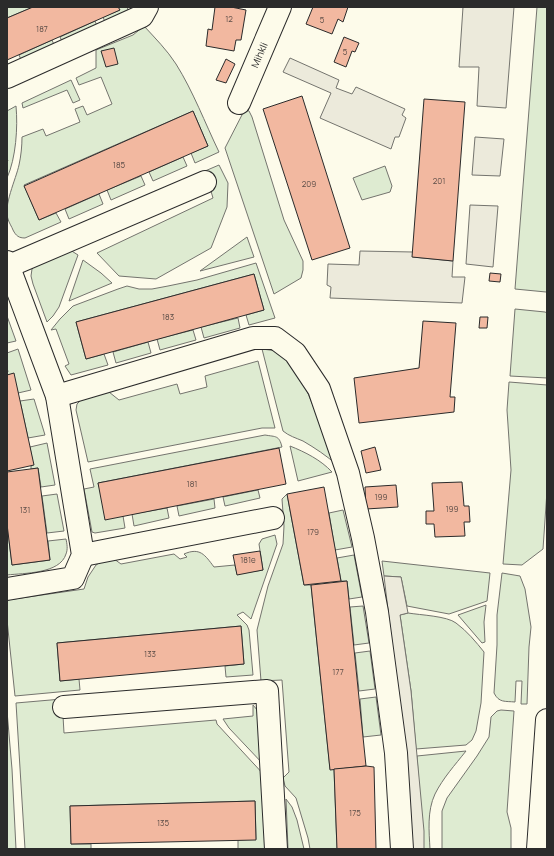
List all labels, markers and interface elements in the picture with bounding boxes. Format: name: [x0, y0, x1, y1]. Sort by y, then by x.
house number: 12: [225, 13, 233, 24]
house number: 5: [320, 14, 325, 25]
house number: 187: [36, 23, 48, 34]
street label: Mihkli: [247, 40, 271, 70]
house number: 5: [343, 46, 348, 57]
house number: 185: [113, 159, 126, 170]
house number: 201: [433, 175, 445, 186]
house number: 209: [302, 178, 316, 189]
house number: 183: [162, 311, 174, 322]
house number: 181: [187, 478, 197, 489]
house number: 199: [374, 491, 388, 502]
house number: 199: [445, 503, 459, 514]
house number: 131: [20, 504, 30, 515]
house number: 179: [307, 526, 319, 537]
house number: 181e: [240, 554, 256, 565]
house number: 133: [144, 648, 156, 659]
house number: 177: [332, 666, 344, 677]
house number: 175: [349, 807, 361, 818]
house number: 135: [157, 817, 169, 828]

